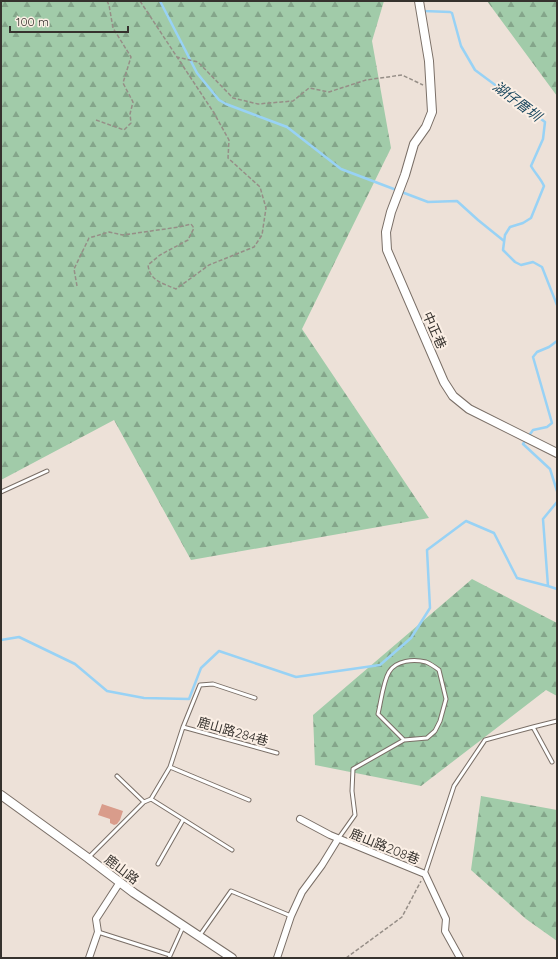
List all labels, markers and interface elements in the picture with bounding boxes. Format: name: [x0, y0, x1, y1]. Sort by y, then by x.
scale bar: [10, 8, 128, 34]
text: 100 m: [16, 14, 49, 29]
water label: 湖仔厝圳: [489, 77, 546, 126]
street label: 中正巷: [420, 309, 450, 351]
street label: 鹿山路284巷: [196, 713, 270, 749]
street label: 鹿山路208巷: [348, 825, 422, 867]
street label: 鹿山路: [102, 851, 142, 887]

